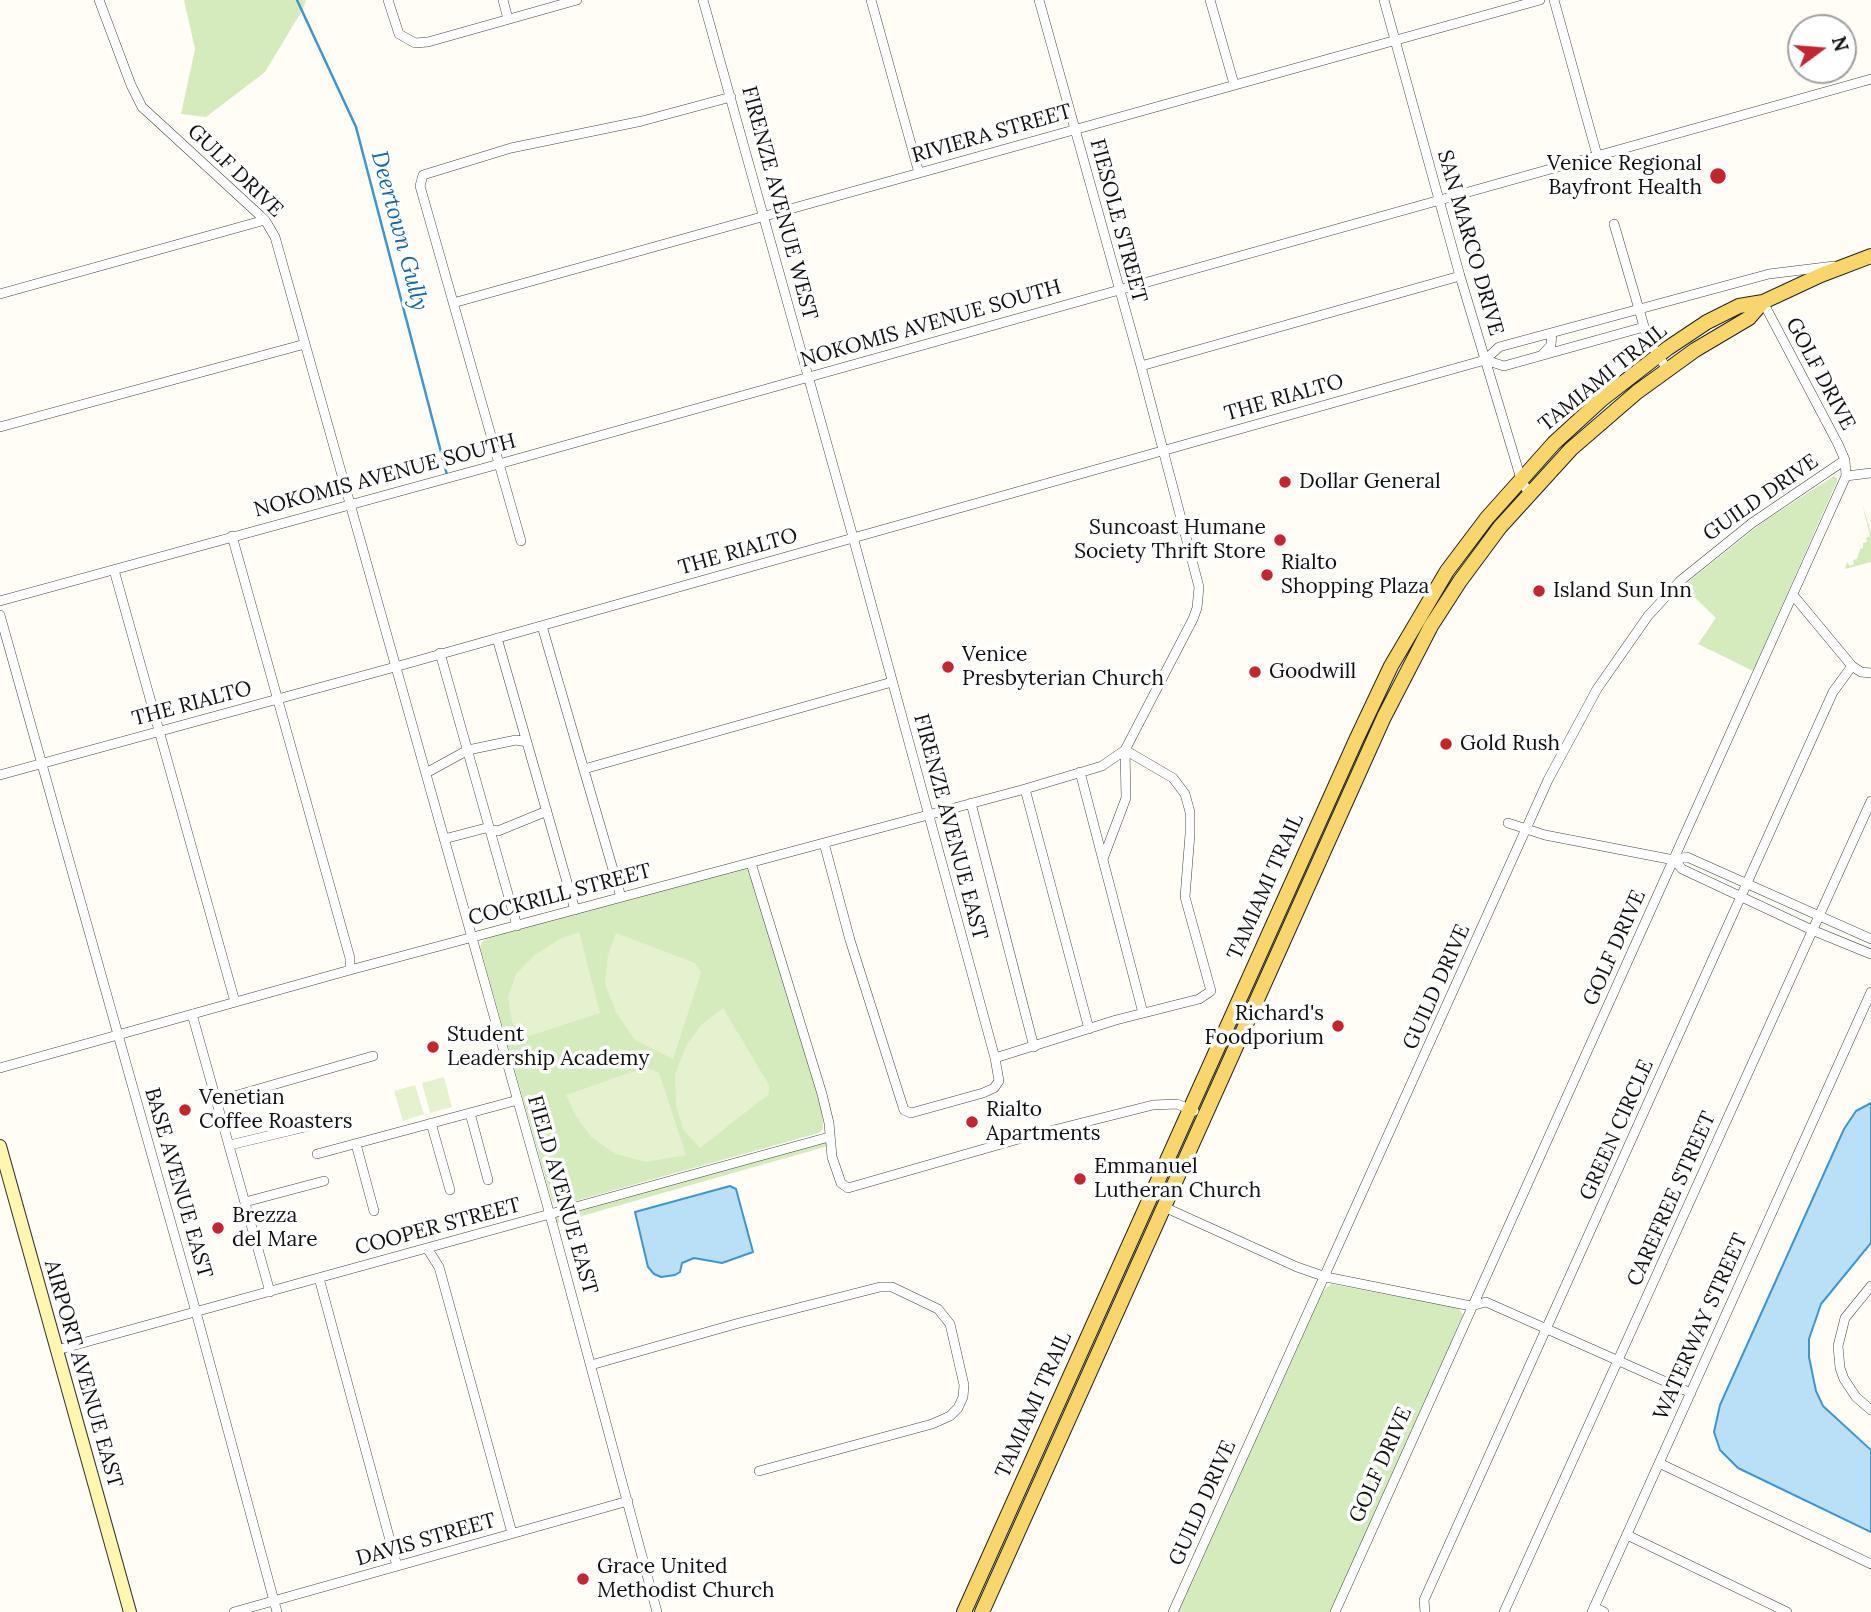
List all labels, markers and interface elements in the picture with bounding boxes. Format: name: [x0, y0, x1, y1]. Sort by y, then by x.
north arrow: [1787, 14, 1857, 84]
text: N: [1827, 33, 1854, 54]
street label: FIRENZE AVENUE WEST: [736, 83, 822, 323]
street label: RIVIERA STREET: [909, 99, 1075, 169]
street label: GULF DRIVE: [182, 119, 288, 223]
street label: FIESOLE STREET: [1084, 136, 1152, 306]
street label: SAN MARCO DRIVE: [1431, 147, 1509, 339]
water label: Deertown Gully: [364, 148, 434, 314]
place label: Venice Regional Bayfront Health: [1547, 151, 1702, 201]
marker: Venice Regional Bayfront Health: [1708, 166, 1728, 186]
street label: NOKOMIS AVENUE SOUTH: [798, 275, 1064, 373]
street label: GOLF DRIVE: [1780, 313, 1860, 435]
street label: TAMIAMI TRAIL: [1534, 319, 1672, 437]
street label: THE RIALTO: [1222, 369, 1346, 427]
street label: NOKOMIS AVENUE SOUTH: [251, 429, 519, 523]
street label: GUILD DRIVE: [1699, 449, 1823, 547]
place label: Dollar General: [1299, 469, 1441, 495]
marker: Dollar General: [1277, 474, 1293, 490]
place label: Suncoast Humane Society Thrift Store: [1074, 515, 1266, 565]
street label: THE RIALTO: [676, 523, 800, 581]
marker: Suncoast Humane Society Thrift Store: [1272, 532, 1288, 548]
place label: Rialto Shopping Plaza: [1281, 550, 1429, 600]
marker: Rialto Shopping Plaza: [1259, 567, 1275, 583]
place label: Island Sun Inn: [1553, 578, 1692, 604]
marker: Island Sun Inn: [1531, 583, 1547, 599]
place label: Venice Presbyterian Church: [962, 642, 1164, 692]
marker: Venice Presbyterian Church: [940, 659, 956, 675]
place label: Goodwill: [1269, 659, 1356, 685]
marker: Goodwill: [1247, 664, 1263, 680]
street label: THE RIALTO: [129, 676, 255, 732]
street label: FIRENZE AVENUE EAST: [908, 711, 992, 943]
place label: Gold Rush: [1460, 731, 1560, 757]
marker: Gold Rush: [1438, 736, 1454, 752]
street label: TAMIAMI TRAIL: [1222, 810, 1310, 964]
street label: COCKRILL STREET: [466, 858, 654, 932]
street label: GOLF DRIVE: [1578, 886, 1652, 1010]
street label: GUILD DRIVE: [1398, 920, 1476, 1054]
place label: Richard's Foodporium: [1205, 1001, 1324, 1051]
marker: Richard's Foodporium: [1330, 1018, 1346, 1034]
place label: Student Leadership Academy: [447, 1022, 649, 1072]
marker: Student Leadership Academy: [425, 1039, 441, 1055]
street label: GREEN CIRCLE: [1575, 1056, 1659, 1204]
street label: BASE AVENUE EAST: [139, 1085, 217, 1281]
place label: Venetian Coffee Roasters: [199, 1085, 353, 1135]
street label: FIELD AVENUE EAST: [522, 1093, 602, 1297]
place label: Rialto Apartments: [986, 1097, 1100, 1147]
marker: Venetian Coffee Roasters: [177, 1102, 193, 1118]
street label: CAREFREE STREET: [1622, 1108, 1722, 1290]
marker: Rialto Apartments: [964, 1114, 980, 1130]
place label: Emmanuel Lutheran Church: [1094, 1154, 1261, 1204]
marker: Emmanuel Lutheran Church: [1072, 1171, 1088, 1187]
street label: COOPER STREET: [352, 1193, 524, 1261]
place label: Brezza del Mare: [232, 1203, 318, 1253]
marker: Brezza del Mare: [210, 1220, 226, 1236]
street label: WATERWAY STREET: [1649, 1230, 1753, 1424]
street label: AIRPORT AVENUE EAST: [38, 1257, 128, 1491]
street label: TAMIAMI TRAIL: [990, 1328, 1078, 1482]
street label: GOLF DRIVE: [1344, 1403, 1418, 1527]
street label: GUILD DRIVE: [1164, 1436, 1242, 1570]
street label: DAVIS STREET: [353, 1508, 499, 1572]
place label: Grace United Methodist Church: [597, 1554, 775, 1604]
marker: Grace United Methodist Church: [575, 1571, 591, 1587]

